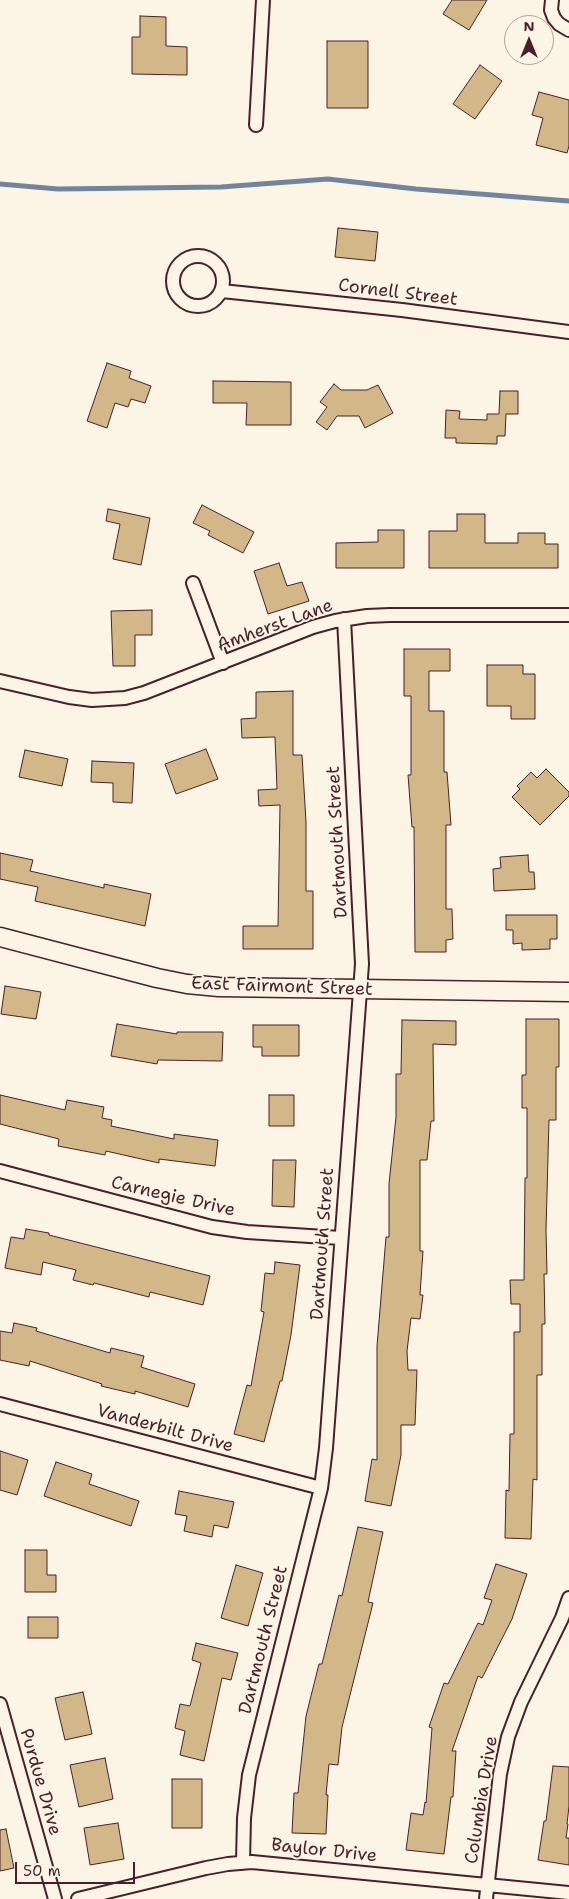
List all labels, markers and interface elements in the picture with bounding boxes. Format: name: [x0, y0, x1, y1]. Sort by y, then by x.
north arrow: [504, 15, 554, 65]
text: N: [523, 17, 535, 35]
street label: Cornell Street: [337, 275, 459, 311]
street label: Amherst Lane: [214, 595, 336, 657]
street label: Dartmouth Street: [323, 765, 353, 919]
street label: East Fairmont Street: [191, 973, 373, 1001]
street label: Dartmouth Street: [307, 1167, 339, 1321]
street label: Carnegie Drive: [109, 1172, 237, 1222]
street label: Vanderbilt Drive: [94, 1400, 236, 1458]
street label: Dartmouth Street: [235, 1563, 293, 1717]
street label: Purdue Drive: [14, 1726, 66, 1838]
street label: Columbia Drive: [461, 1735, 503, 1865]
street label: Baylor Drive: [270, 1835, 378, 1867]
scale bar: [18, 1852, 138, 1884]
text: 50 m: [23, 1861, 61, 1881]

